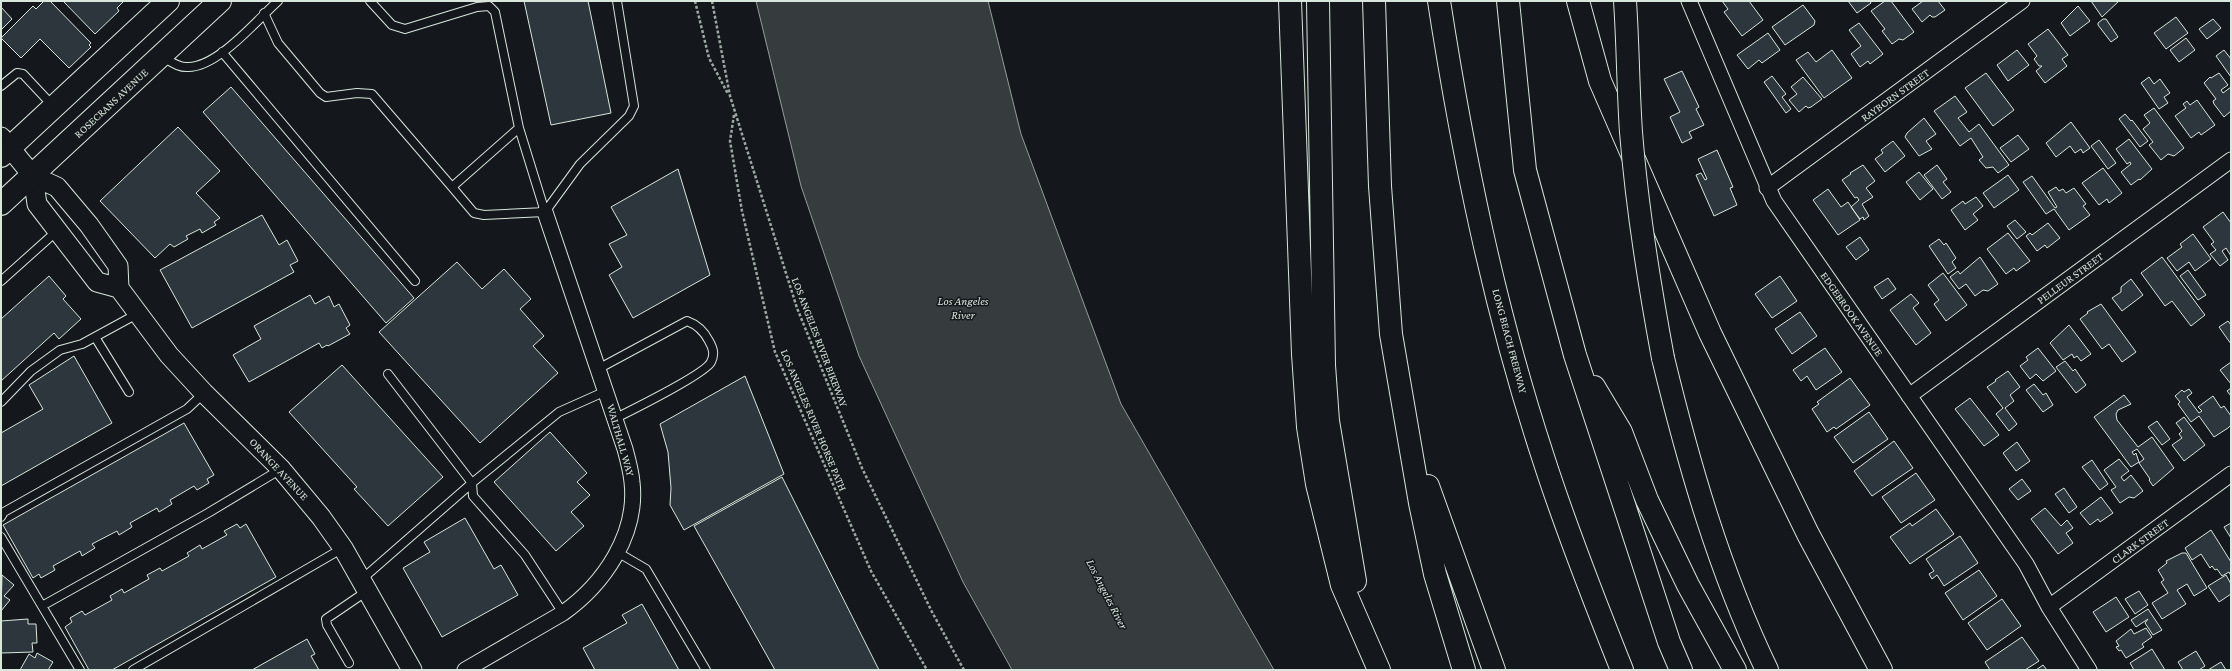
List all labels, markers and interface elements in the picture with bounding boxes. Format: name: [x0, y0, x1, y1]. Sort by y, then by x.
street label: ROSECRANS AVENUE: [72, 66, 150, 140]
street label: RAYBORN STREET: [1859, 66, 1931, 124]
street label: PELLEUR STREET: [2035, 250, 2105, 306]
street label: EDGEBROOK AVENUE: [1818, 270, 1886, 358]
street label: LOS ANGELES RIVER BIKEWAY: [790, 276, 850, 409]
street label: LONG BEACH FREEWAY: [1490, 287, 1530, 395]
water label: Los Angeles River: [938, 294, 989, 322]
street label: LOS ANGELES RIVER HORSE PATH: [779, 347, 849, 493]
street label: WALTHALL WAY: [605, 403, 637, 478]
street label: ORANGE AVENUE: [247, 436, 311, 502]
street label: CLARK STREET: [2109, 516, 2171, 566]
water label: Los Angeles River: [1083, 557, 1131, 632]

